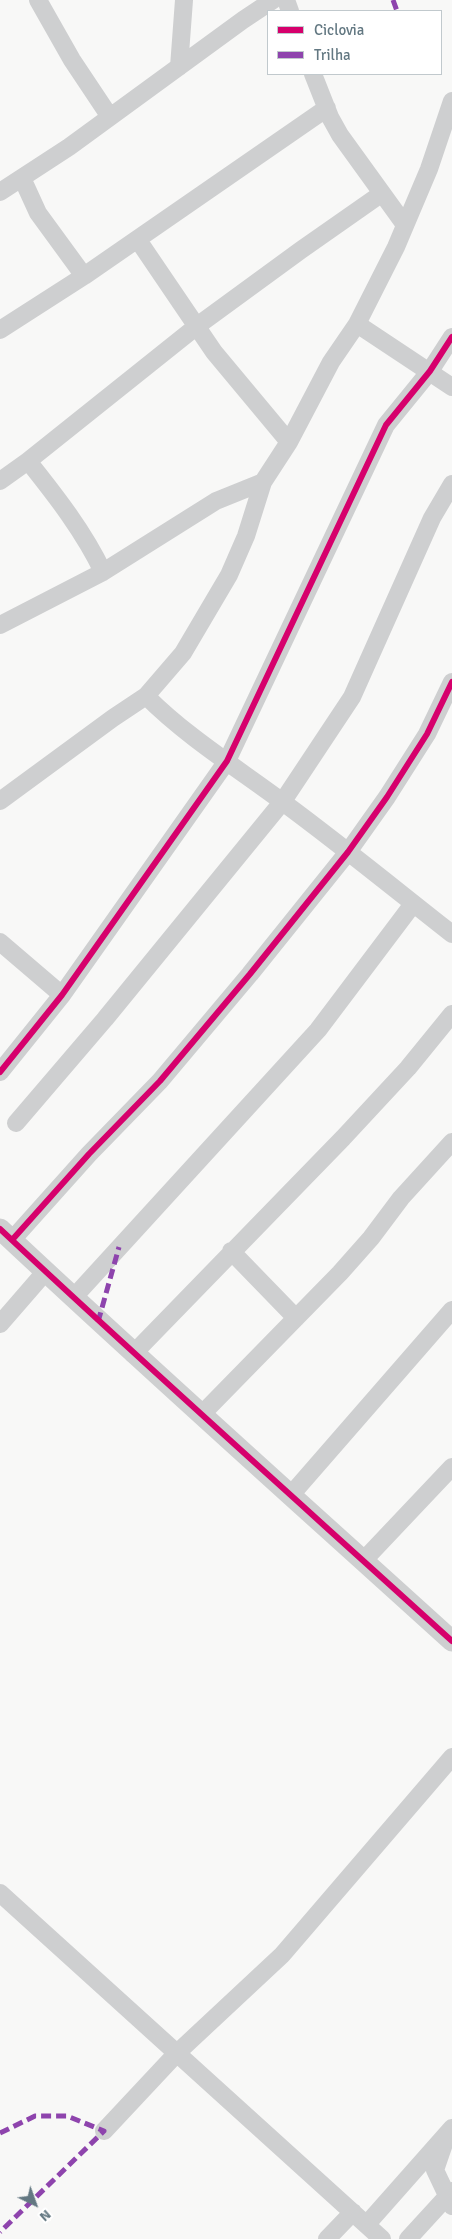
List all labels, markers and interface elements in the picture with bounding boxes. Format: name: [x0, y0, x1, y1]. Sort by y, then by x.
legend: [267, 10, 442, 75]
text: Ciclovia: [314, 21, 364, 39]
text: Trilha: [314, 46, 351, 64]
north arrow: [10, 2179, 60, 2229]
text: N: [36, 2206, 55, 2225]

